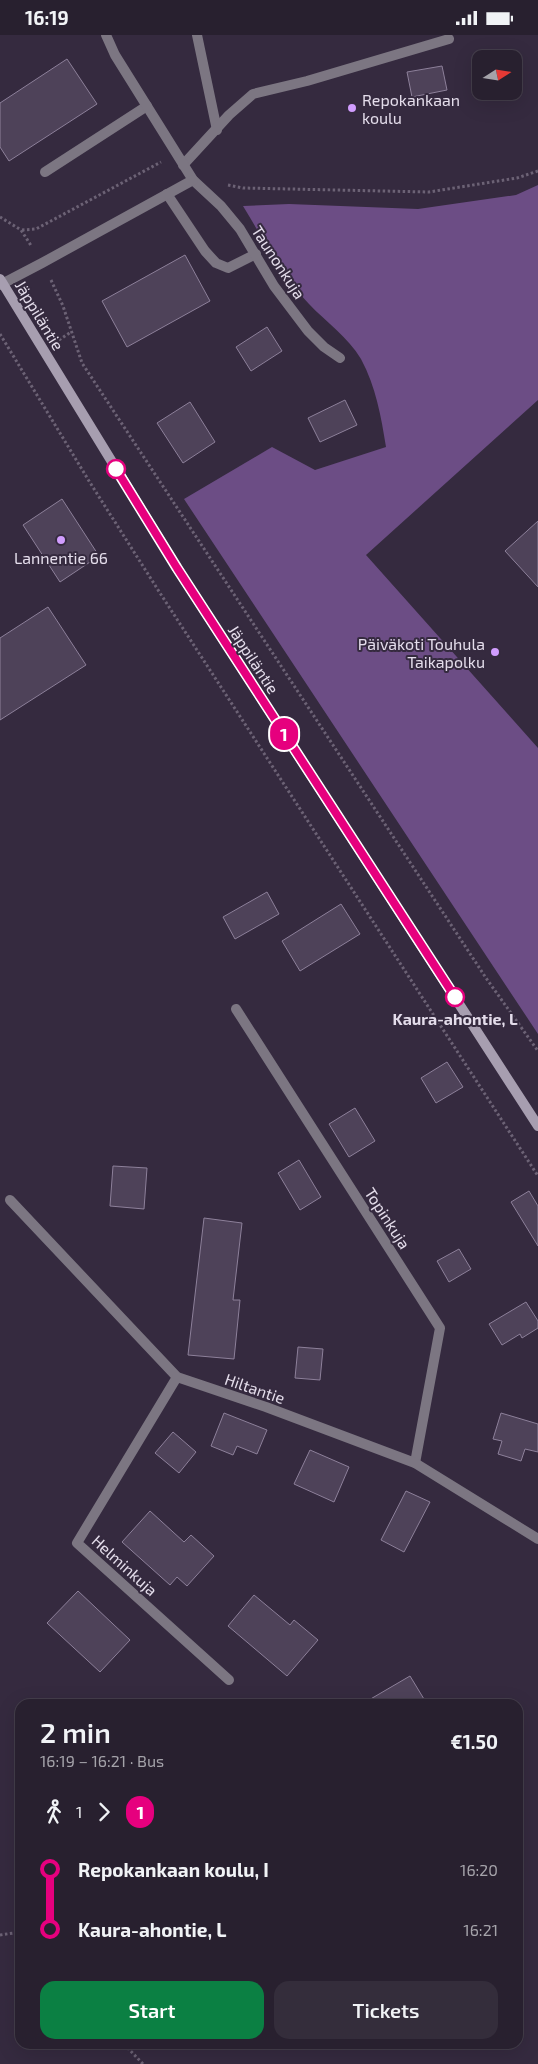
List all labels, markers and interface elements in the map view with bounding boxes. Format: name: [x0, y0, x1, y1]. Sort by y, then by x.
text: 16:19: [25, 6, 69, 29]
north arrow: [472, 50, 522, 100]
map controls: [472, 50, 522, 100]
place label: Repokankaan koulu: [362, 90, 460, 127]
marker: Repokankaan koulu: [346, 102, 358, 114]
street label: Taunonkuja: [247, 222, 310, 303]
street label: Jäppiläntie: [12, 277, 68, 353]
unlabelled marker: [106, 459, 126, 479]
marker: Lannentie 66: [55, 534, 67, 546]
place label: Lannentie 66: [14, 548, 108, 567]
street label: Jäppiläntie: [225, 621, 283, 697]
place label: Päiväkoti Touhula Taikapolku: [358, 634, 485, 671]
marker: Päiväkoti Touhula Taikapolku: [489, 646, 501, 658]
line badge: 1: [268, 718, 300, 750]
text: 1: [280, 723, 288, 745]
marker: Kaura-ahontie, L: [445, 987, 465, 1007]
place label: Kaura-ahontie, L: [393, 1009, 518, 1028]
street label: Topinkuja: [360, 1184, 415, 1253]
street label: Hiltantie: [223, 1369, 287, 1407]
street label: Helminkuja: [88, 1531, 162, 1600]
text: 2 min: [40, 1715, 111, 1749]
text: €1.50: [450, 1730, 498, 1753]
text: 16:19 – 16:21 · Bus: [40, 1751, 164, 1770]
icon: walk: [40, 1798, 68, 1826]
icon: forward: [90, 1798, 118, 1826]
text: 1: [136, 1801, 144, 1823]
text: 1: [76, 1802, 82, 1821]
text: Repokankaan koulu, I: [78, 1858, 269, 1881]
text: 16:20: [460, 1860, 498, 1879]
text: Kaura-ahontie, L: [78, 1918, 226, 1941]
text: 16:21: [463, 1920, 498, 1939]
button: Start: [40, 1981, 264, 2039]
button: Tickets: [274, 1981, 498, 2039]

